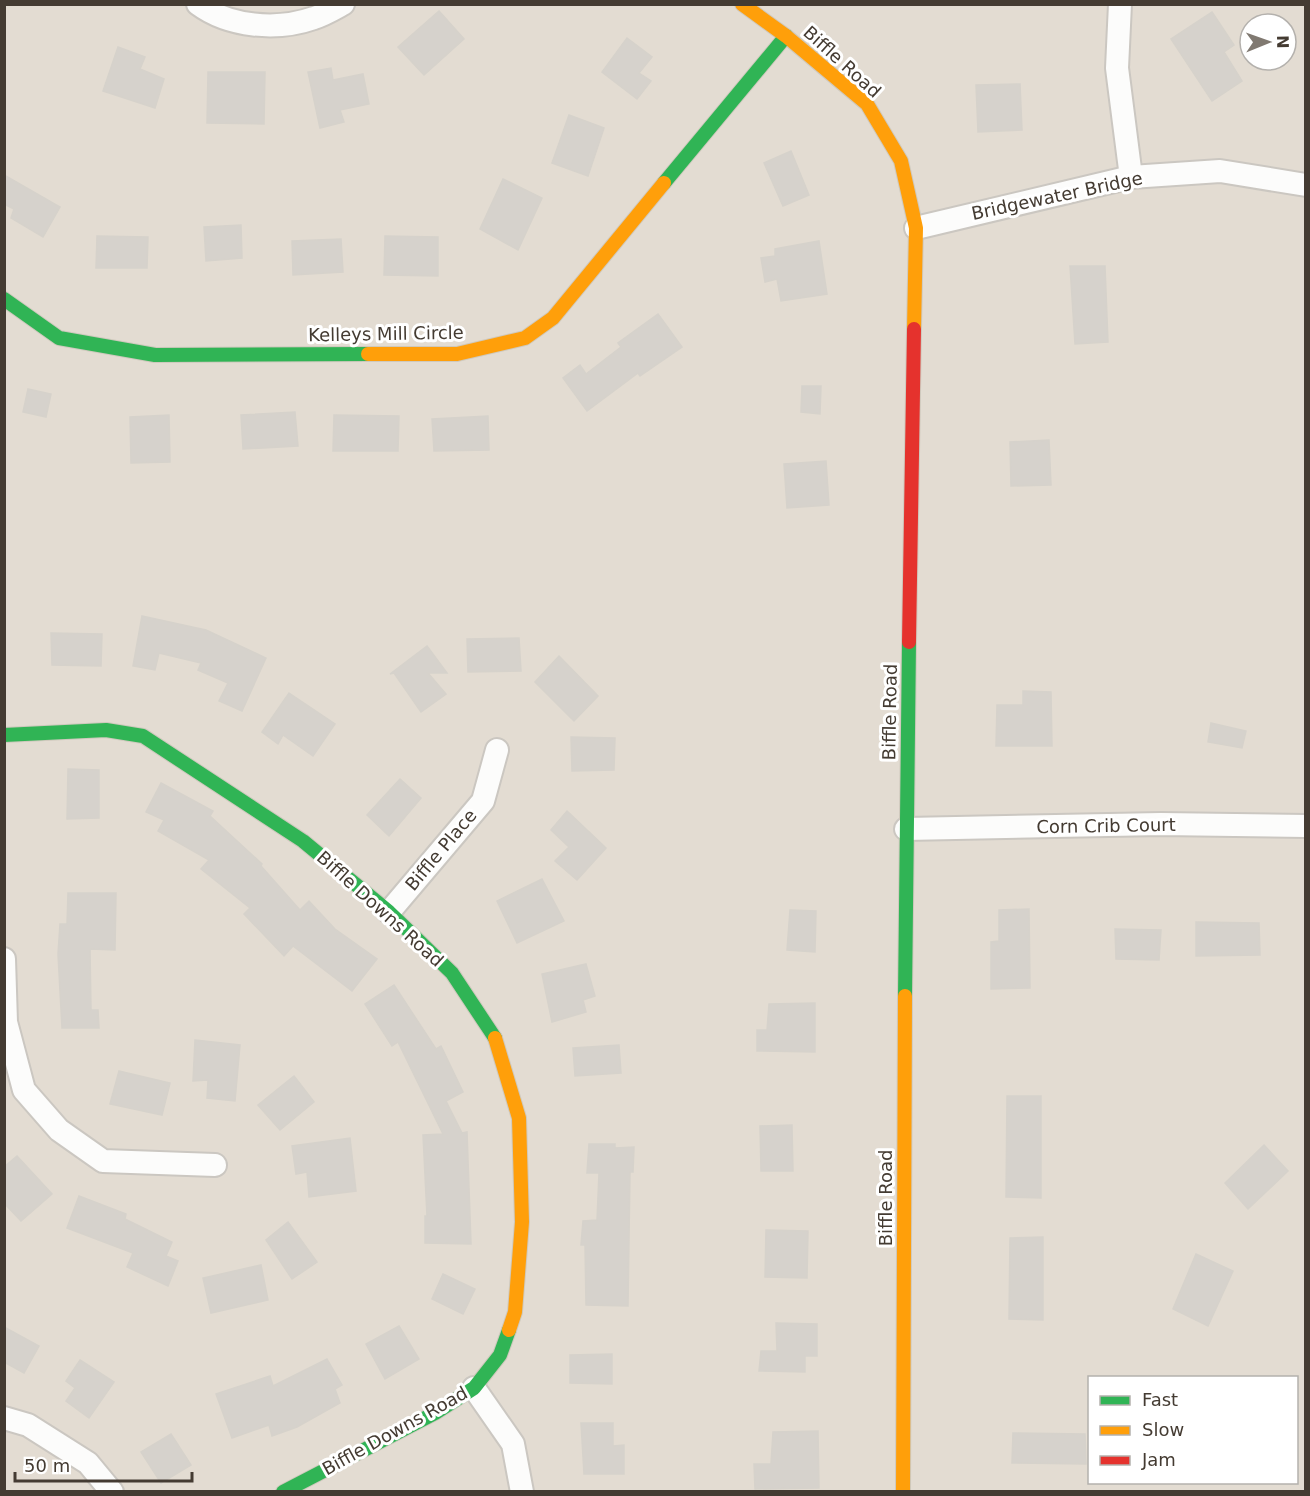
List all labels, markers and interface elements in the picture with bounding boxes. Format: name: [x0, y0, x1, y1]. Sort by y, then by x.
north arrow: [1238, 12, 1298, 72]
street label: Biffle Road: [799, 21, 885, 102]
text: N: [1273, 35, 1292, 49]
street label: Bridgewater Bridge: [969, 167, 1144, 224]
street label: Kelleys Mill Circle: [308, 322, 464, 345]
street label: Biffle Road: [878, 663, 901, 761]
street label: Biffle Place: [401, 805, 481, 895]
street label: Corn Crib Court: [1036, 814, 1176, 837]
street label: Biffle Downs Road: [313, 846, 448, 971]
street label: Biffle Road: [875, 1150, 896, 1246]
legend: [1088, 1376, 1298, 1484]
street label: Biffle Downs Road: [318, 1382, 471, 1479]
text: Fast: [1142, 1389, 1178, 1410]
text: Slow: [1142, 1419, 1184, 1440]
scale bar: [15, 1445, 192, 1483]
text: Jam: [1141, 1449, 1176, 1470]
text: 50 m: [24, 1455, 70, 1476]

